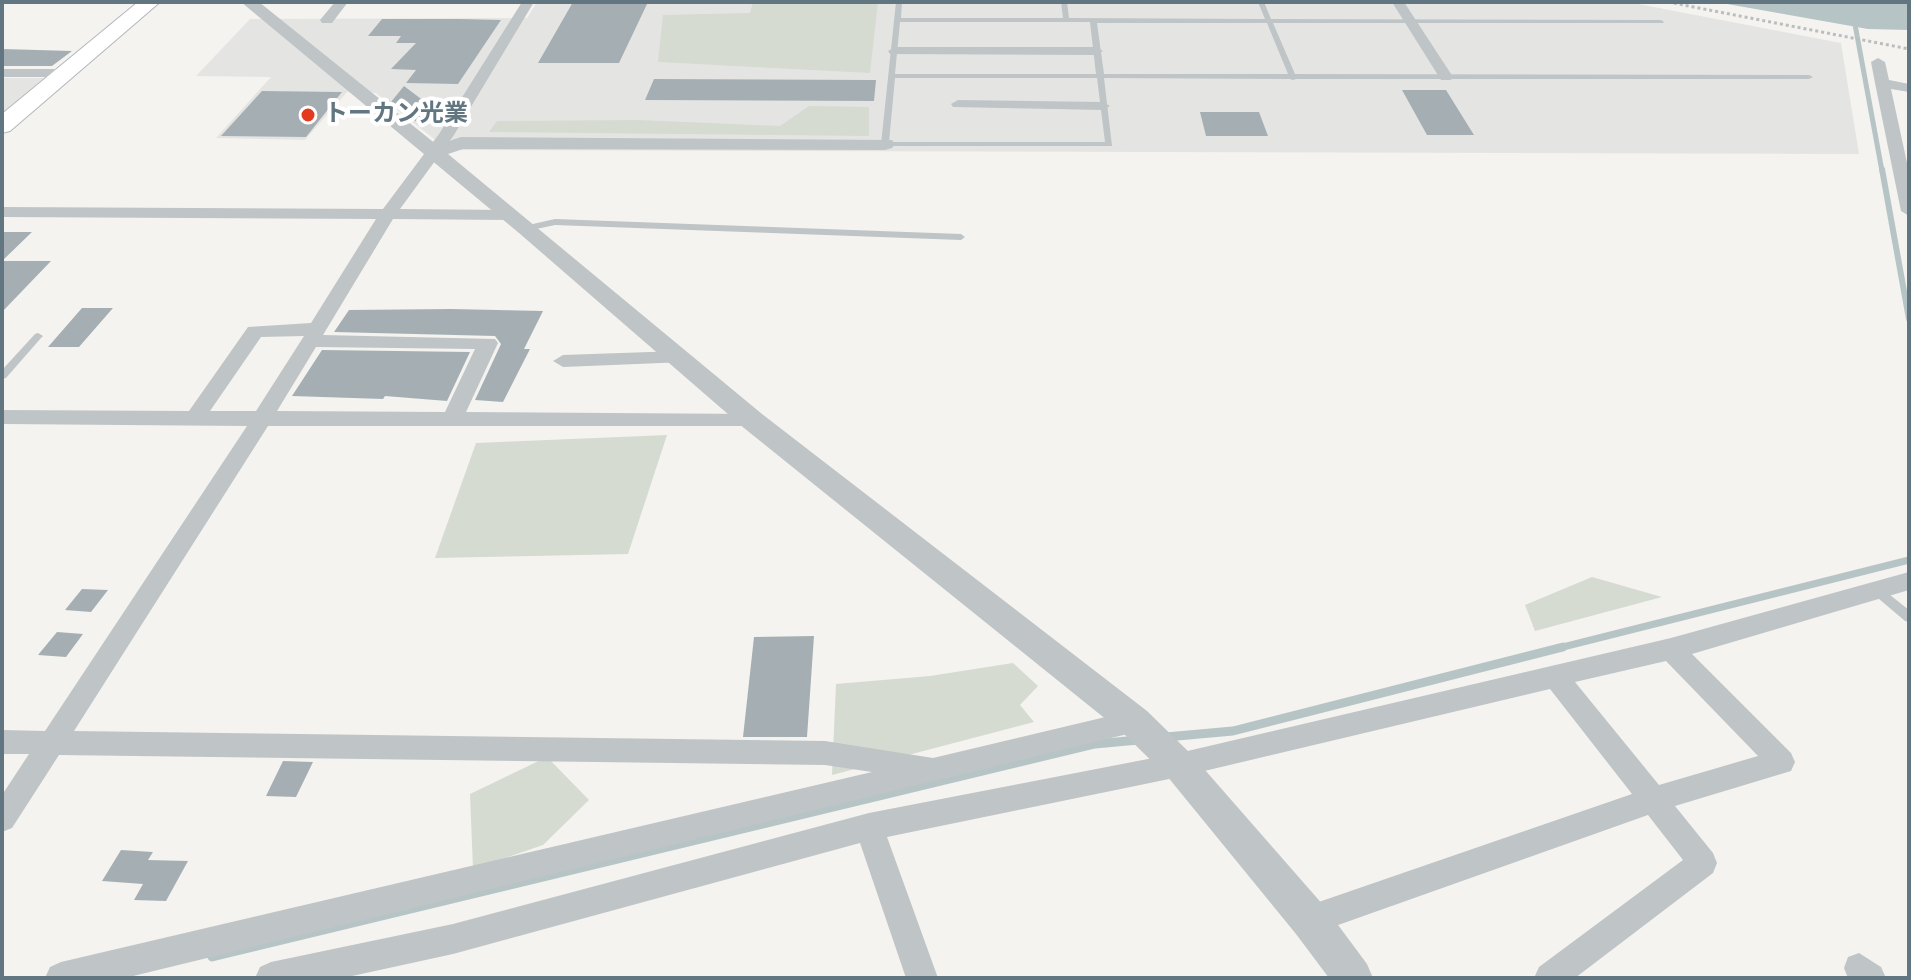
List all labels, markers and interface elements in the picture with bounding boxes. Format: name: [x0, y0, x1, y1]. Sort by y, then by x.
place label: トーカン光業: [324, 101, 468, 129]
marker: トーカン光業: [299, 106, 317, 124]

